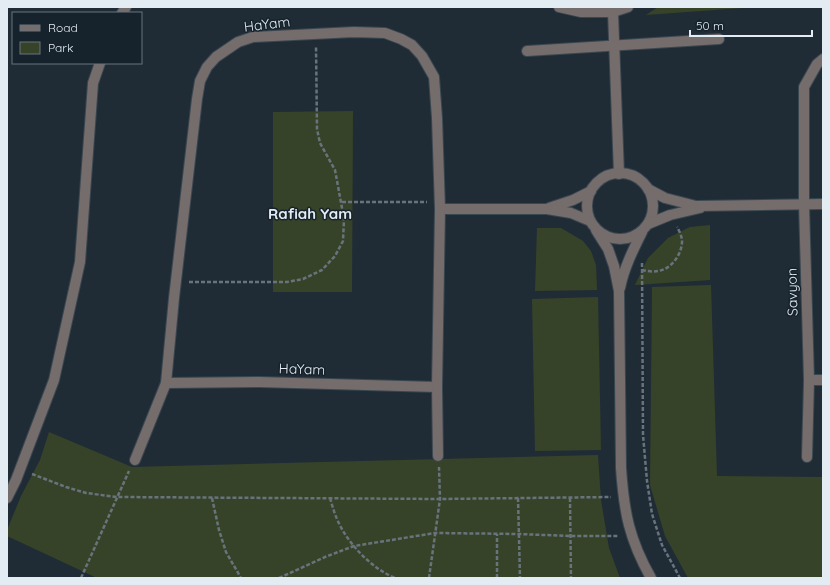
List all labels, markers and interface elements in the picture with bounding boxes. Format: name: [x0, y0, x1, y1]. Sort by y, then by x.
legend: [12, 12, 142, 64]
street label: HaYam: [243, 12, 291, 36]
scale bar: [690, 12, 812, 38]
text: 50 m: [696, 18, 724, 33]
text: Road: [48, 20, 78, 35]
text: Park: [48, 40, 73, 55]
district label: Rafiah Yam: [268, 204, 352, 223]
street label: Savyon: [783, 268, 801, 316]
street label: HaYam: [278, 359, 326, 379]

